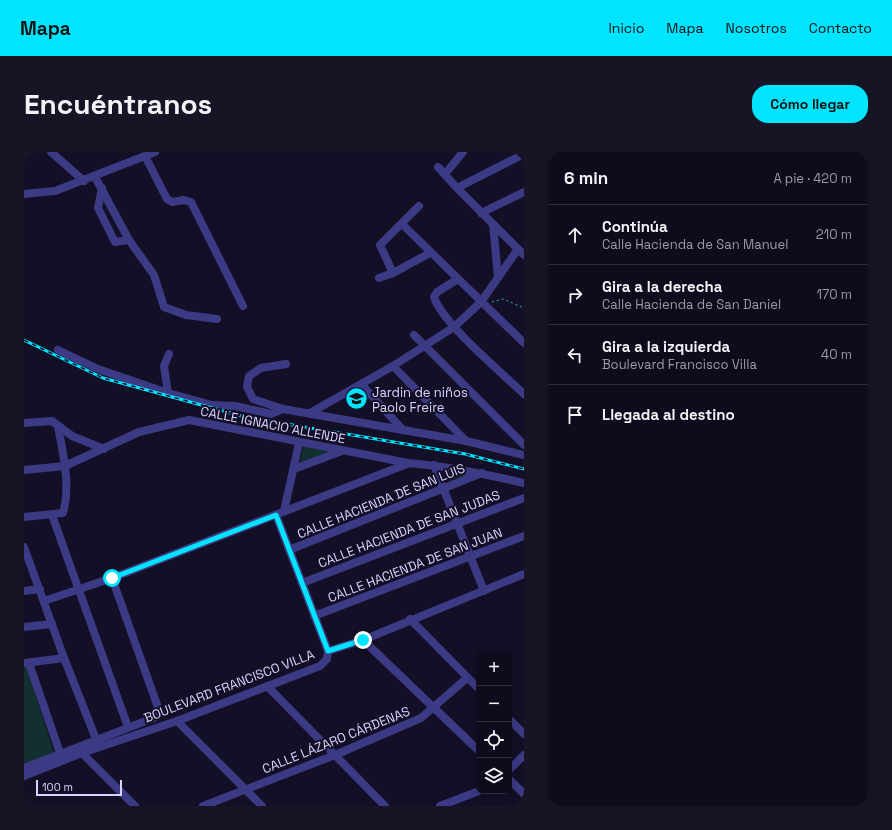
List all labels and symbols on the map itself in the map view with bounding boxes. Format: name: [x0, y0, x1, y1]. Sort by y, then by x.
place label: Jardin de niños Paolo Freire: [372, 384, 468, 416]
school or university icon: Jardin de niños Paolo Freire: [343, 386, 369, 412]
street label: CALLE IGNACIO ALLENDE: [199, 403, 347, 447]
street label: CALLE HACIENDA DE SAN LUIS: [295, 460, 467, 542]
street label: CALLE HACIENDA DE SAN JUDAS: [316, 486, 502, 572]
street label: CALLE HACIENDA DE SAN JUAN: [325, 524, 505, 606]
route start: [103, 569, 121, 587]
route end: [354, 631, 372, 649]
street label: BOULEVARD FRANCISCO VILLA: [141, 646, 317, 726]
street label: CALLE LÁZARO CÁRDENAS: [260, 703, 412, 777]
scale bar: [36, 778, 122, 797]

